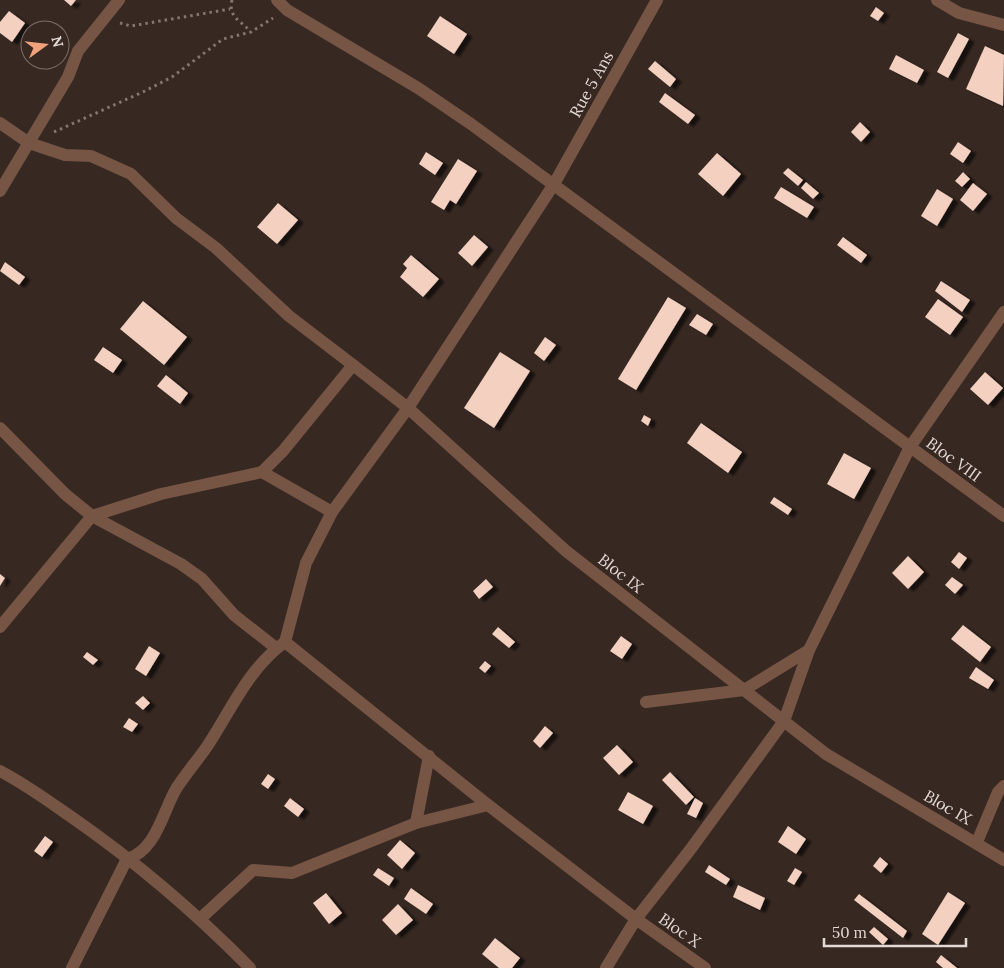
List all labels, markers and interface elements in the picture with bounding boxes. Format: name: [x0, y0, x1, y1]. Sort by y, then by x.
north arrow: [20, 20, 70, 70]
text: N: [47, 34, 68, 49]
street label: Rue 5 Ans: [565, 47, 617, 121]
street label: Bloc VIII: [923, 432, 985, 486]
street label: Bloc IX: [594, 549, 648, 597]
street label: Bloc IX: [920, 785, 976, 829]
street label: Bloc X: [655, 908, 705, 952]
scale bar: [824, 916, 966, 948]
text: 50 m: [832, 923, 867, 942]

